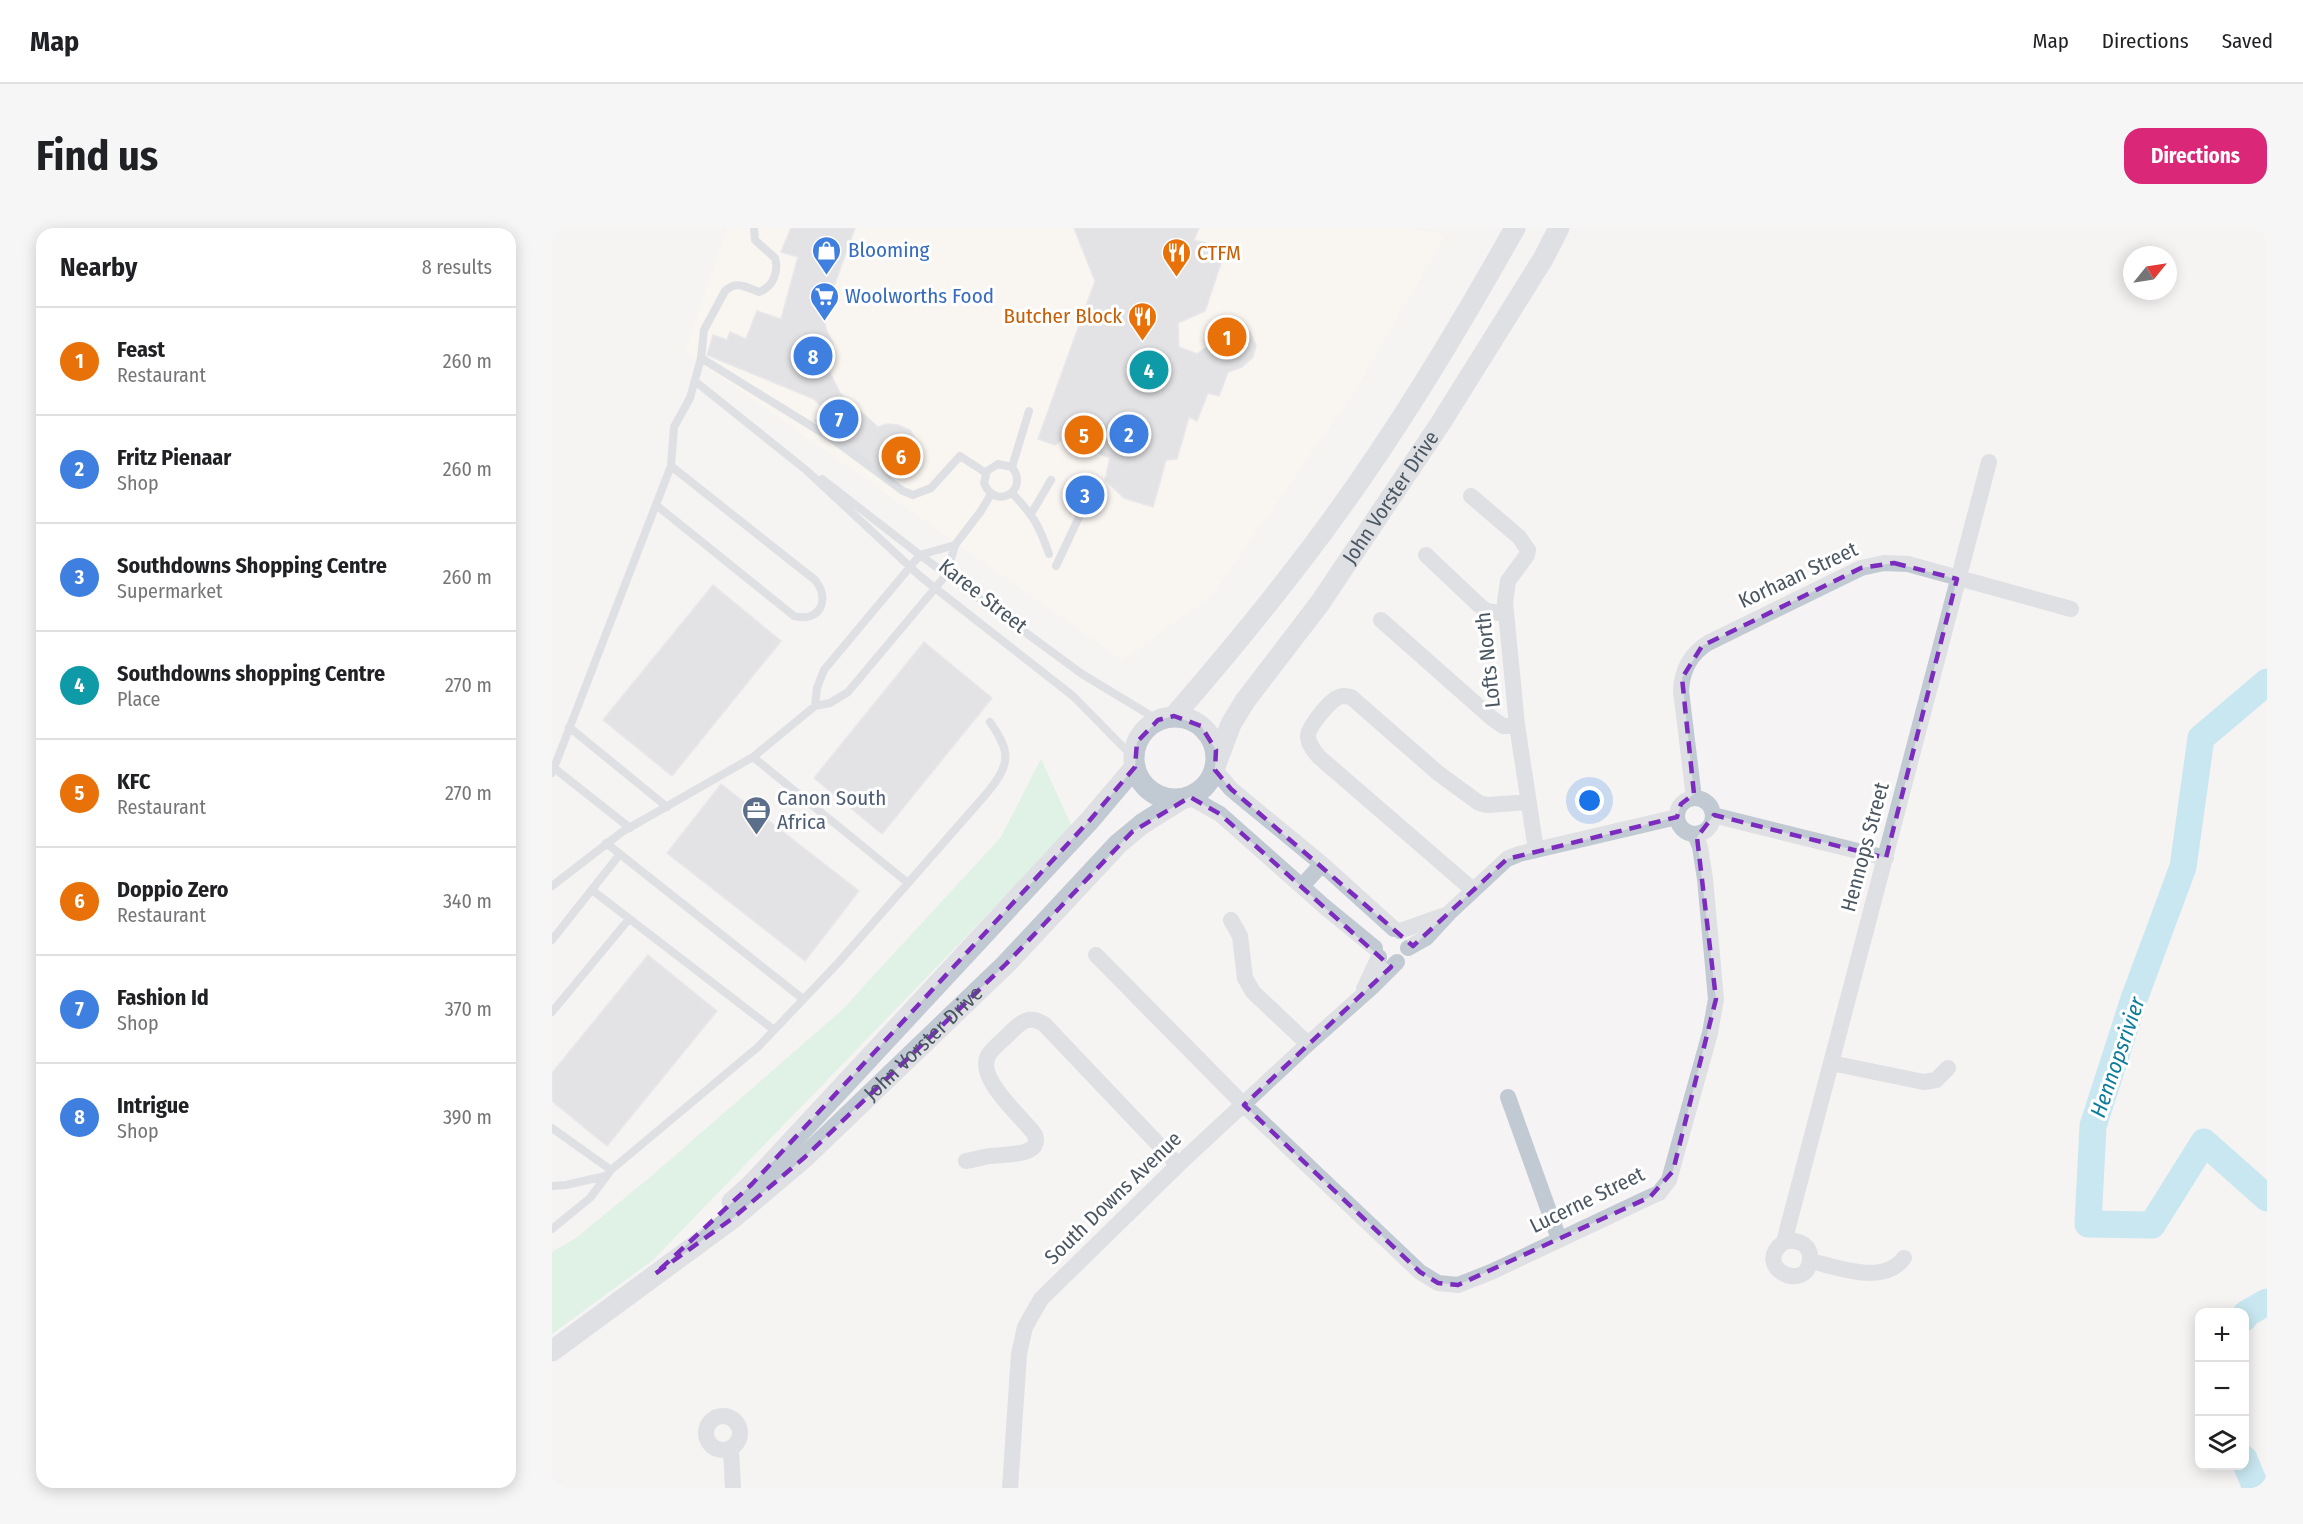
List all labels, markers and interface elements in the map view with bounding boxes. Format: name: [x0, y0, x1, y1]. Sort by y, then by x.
text: Map: [30, 25, 79, 58]
text: Map: [2032, 28, 2069, 54]
text: Directions: [2102, 28, 2189, 54]
text: Saved: [2222, 28, 2273, 54]
button: Directions: [2124, 128, 2267, 184]
text: Find us: [36, 131, 158, 181]
shop icon: Blooming: [811, 234, 843, 276]
place label: Blooming: [848, 237, 930, 263]
restaurant icon: CTFM: [1160, 237, 1192, 279]
place label: CTFM: [1197, 240, 1241, 266]
north arrow: [2123, 246, 2177, 300]
text: Nearby: [60, 252, 137, 283]
text: 8 results: [422, 255, 492, 279]
supermarket icon: Woolworths Food: [808, 280, 840, 322]
place label: Woolworths Food: [845, 283, 994, 309]
restaurant icon: Butcher Block: [1127, 300, 1159, 342]
place label: Butcher Block: [1004, 303, 1122, 329]
pin: 1: [1208, 314, 1246, 360]
pin: 8: [794, 334, 832, 378]
text: Feast: [117, 336, 165, 363]
pin: 4: [1130, 348, 1168, 392]
text: 1: [75, 349, 84, 373]
text: 260 m: [443, 349, 492, 373]
text: Restaurant: [117, 363, 206, 387]
pin: 7: [820, 396, 858, 441]
pin: 5: [1064, 412, 1104, 458]
pin: 2: [1110, 412, 1148, 456]
street label: John Vorster Drive: [1337, 426, 1445, 569]
pin: 6: [882, 434, 920, 478]
text: Fritz Pienaar: [117, 444, 231, 471]
text: 2: [75, 457, 84, 481]
text: 260 m: [443, 457, 492, 481]
text: Shop: [117, 471, 159, 495]
pin: 3: [1066, 472, 1104, 518]
street label: Korhaan Street: [1734, 536, 1862, 614]
text: Southdowns Shopping Centre: [117, 552, 387, 579]
street label: Karee Street: [933, 553, 1033, 639]
text: 3: [75, 565, 84, 589]
text: 260 m: [443, 565, 492, 589]
text: Supermarket: [117, 579, 223, 603]
street label: Lofts North: [1470, 611, 1506, 709]
text: Southdowns shopping Centre: [117, 660, 385, 687]
text: 4: [74, 673, 85, 697]
text: 270 m: [445, 673, 492, 697]
text: Place: [117, 687, 160, 711]
text: KFC: [117, 768, 151, 795]
street label: Hennops Street: [1835, 779, 1895, 915]
text: 5: [75, 781, 84, 805]
text: 270 m: [445, 781, 492, 805]
place label: Canon South Africa: [777, 785, 886, 835]
your location: [1575, 786, 1604, 815]
office icon: Canon South Africa: [740, 794, 772, 836]
text: Restaurant: [117, 795, 206, 819]
text: Doppio Zero: [117, 876, 228, 903]
text: 6: [74, 889, 85, 913]
text: 340 m: [443, 889, 492, 913]
text: Restaurant: [117, 903, 206, 927]
street label: John Vorster Drive: [858, 980, 988, 1106]
text: Fashion Id: [117, 984, 209, 1011]
water label: Hennopsrivier: [2084, 992, 2151, 1121]
text: 7: [75, 997, 84, 1021]
text: 370 m: [445, 997, 492, 1021]
text: Shop: [117, 1011, 159, 1035]
text: Intrigue: [117, 1092, 189, 1119]
text: 8: [74, 1105, 85, 1129]
text: 390 m: [443, 1105, 492, 1129]
text: Shop: [117, 1119, 159, 1143]
street label: South Downs Avenue: [1039, 1126, 1187, 1270]
street label: Lucerne Street: [1525, 1161, 1649, 1239]
map controls: [2195, 1308, 2249, 1470]
button: +: [2195, 1308, 2249, 1362]
button: −: [2195, 1362, 2249, 1416]
button: layers: [2195, 1416, 2249, 1470]

